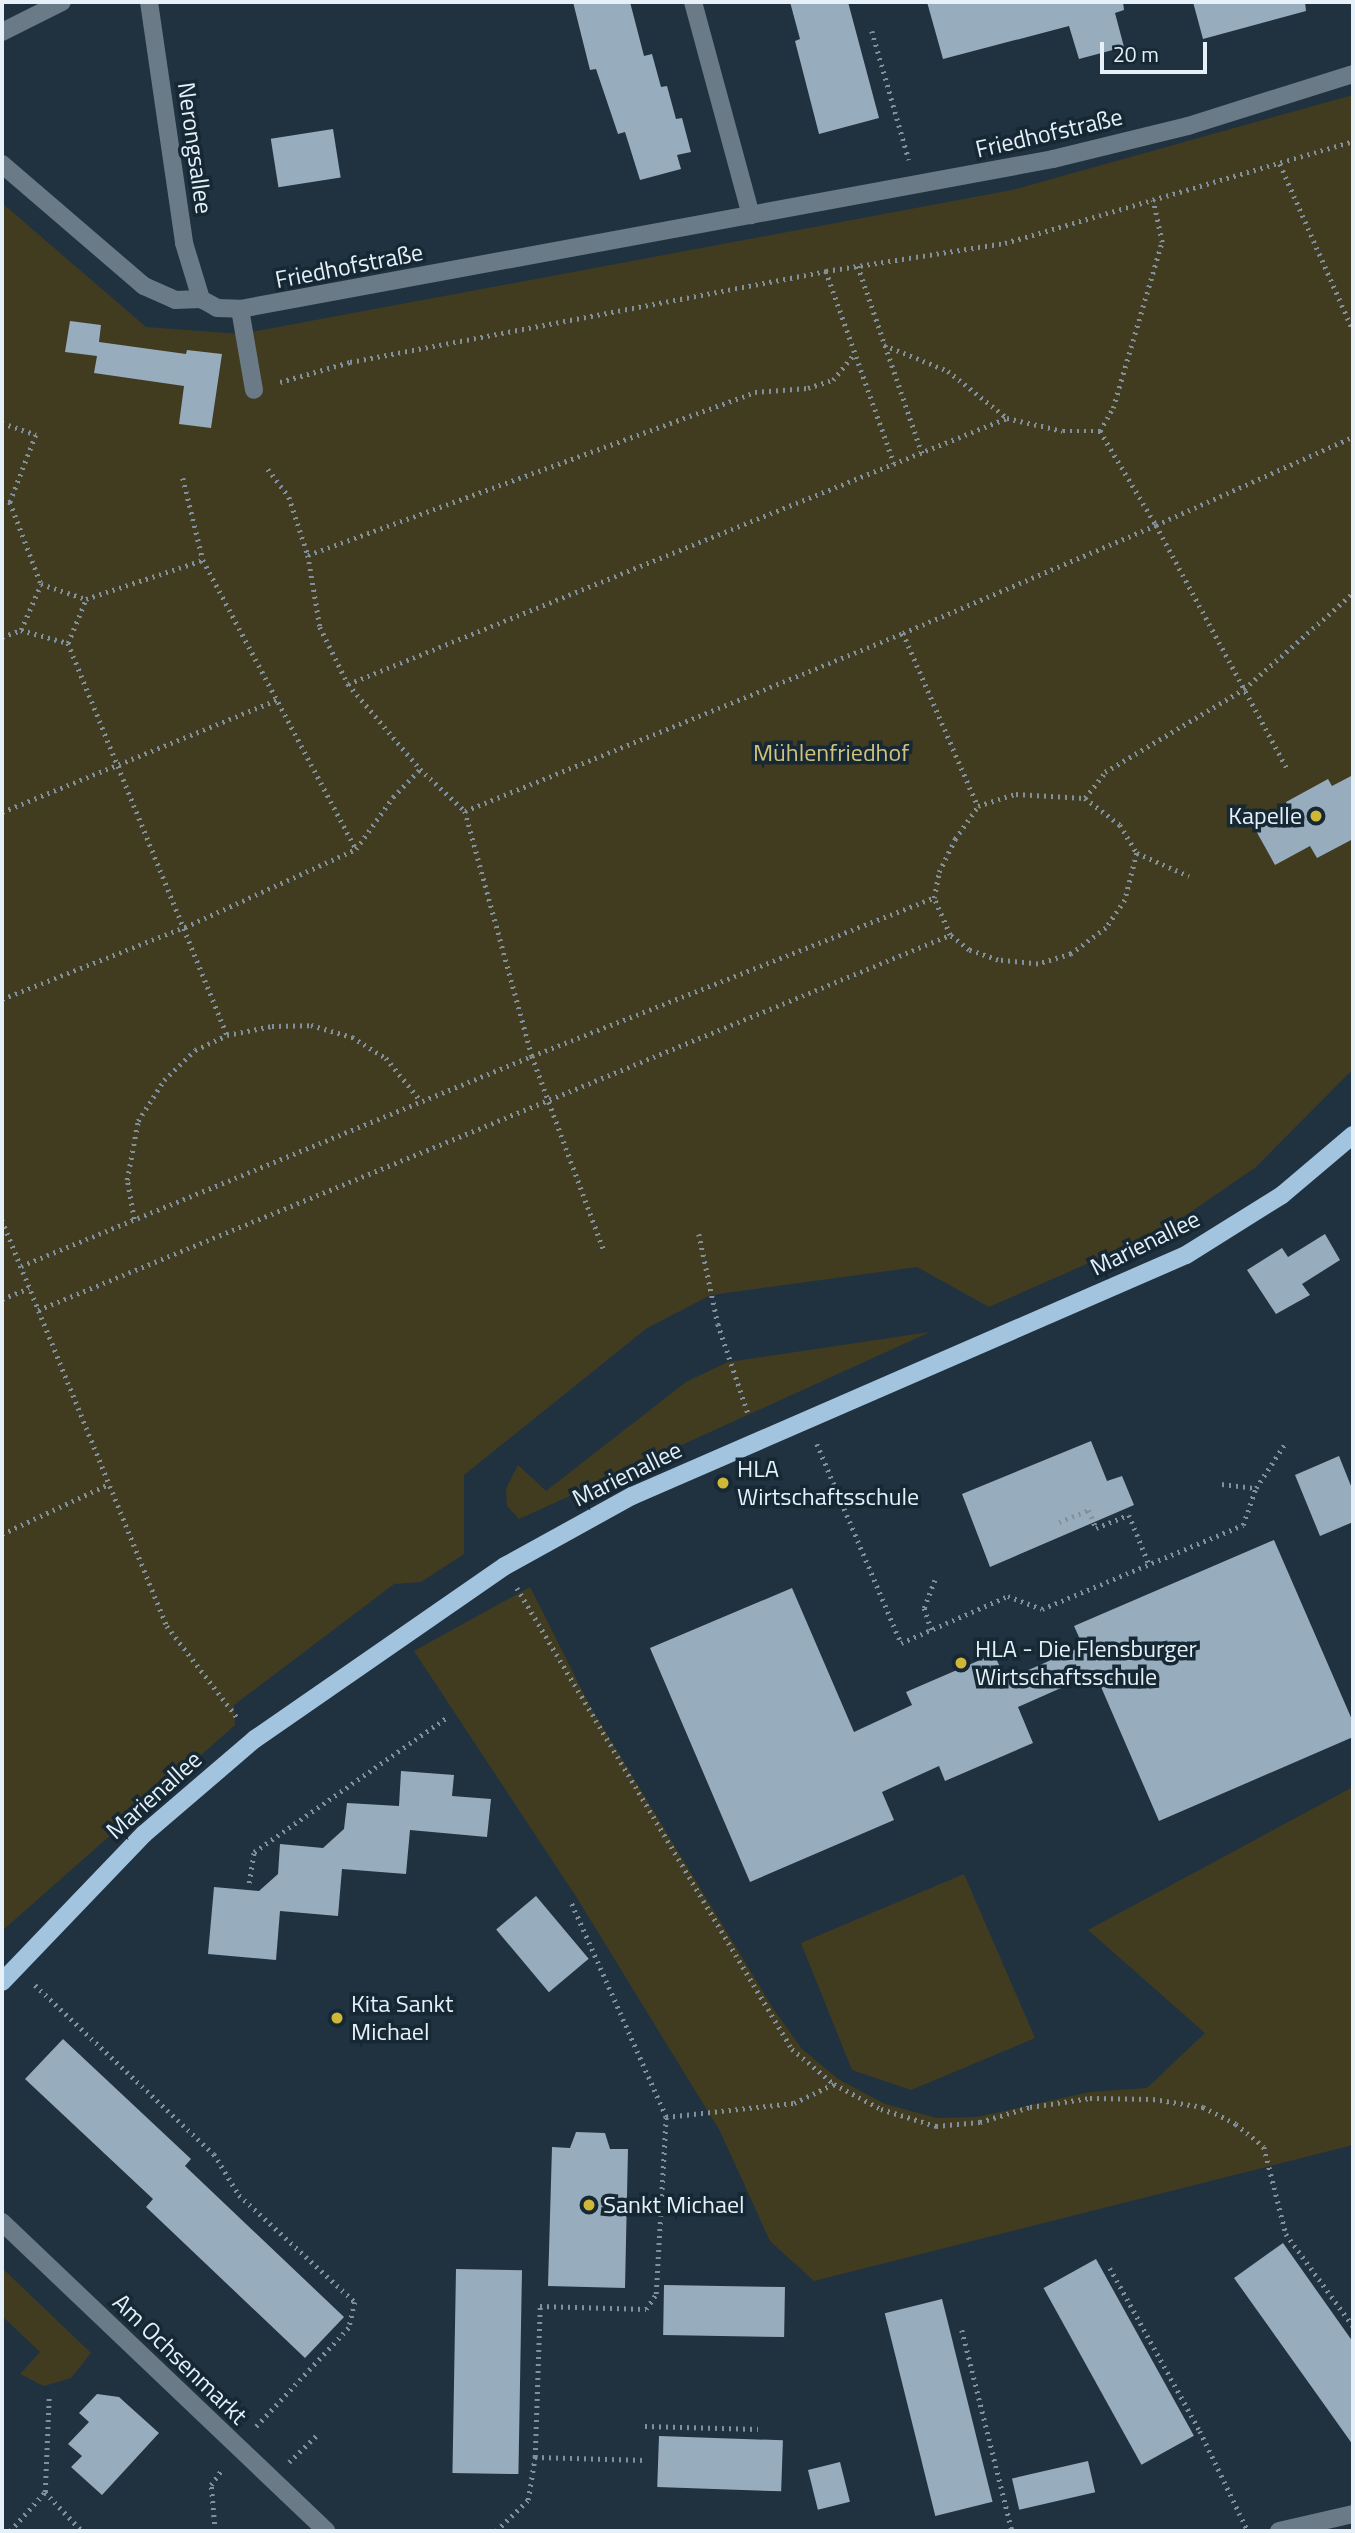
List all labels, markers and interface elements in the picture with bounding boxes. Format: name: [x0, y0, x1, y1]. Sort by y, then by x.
scale bar: [1103, 28, 1210, 72]
text: 20 m: [1113, 38, 1159, 70]
street label: Nerongsallee: [172, 80, 218, 216]
street label: Friedhofstraße: [973, 102, 1125, 164]
street label: Friedhofstraße: [273, 238, 425, 294]
park label: Mühlenfriedhof: [753, 739, 909, 767]
place label: Kapelle: [1228, 802, 1302, 830]
marker: Kapelle: [1308, 808, 1324, 824]
street label: Marienallee: [1086, 1204, 1204, 1282]
street label: Marienallee: [568, 1435, 686, 1513]
place label: HLA Wirtschaftsschule: [737, 1455, 919, 1511]
marker: HLA Wirtschaftsschule: [715, 1475, 731, 1491]
place label: HLA - Die Flensburger Wirtschaftsschule: [975, 1635, 1197, 1691]
marker: HLA - Die Flensburger Wirtschaftsschule: [953, 1655, 969, 1671]
street label: Marienallee: [100, 1745, 208, 1845]
place label: Kita Sankt Michael: [351, 1990, 453, 2046]
marker: Kita Sankt Michael: [329, 2010, 345, 2026]
place label: Sankt Michael: [603, 2191, 745, 2219]
marker: Sankt Michael: [581, 2197, 597, 2213]
street label: Am Ochsenmarkt: [107, 2288, 253, 2430]

